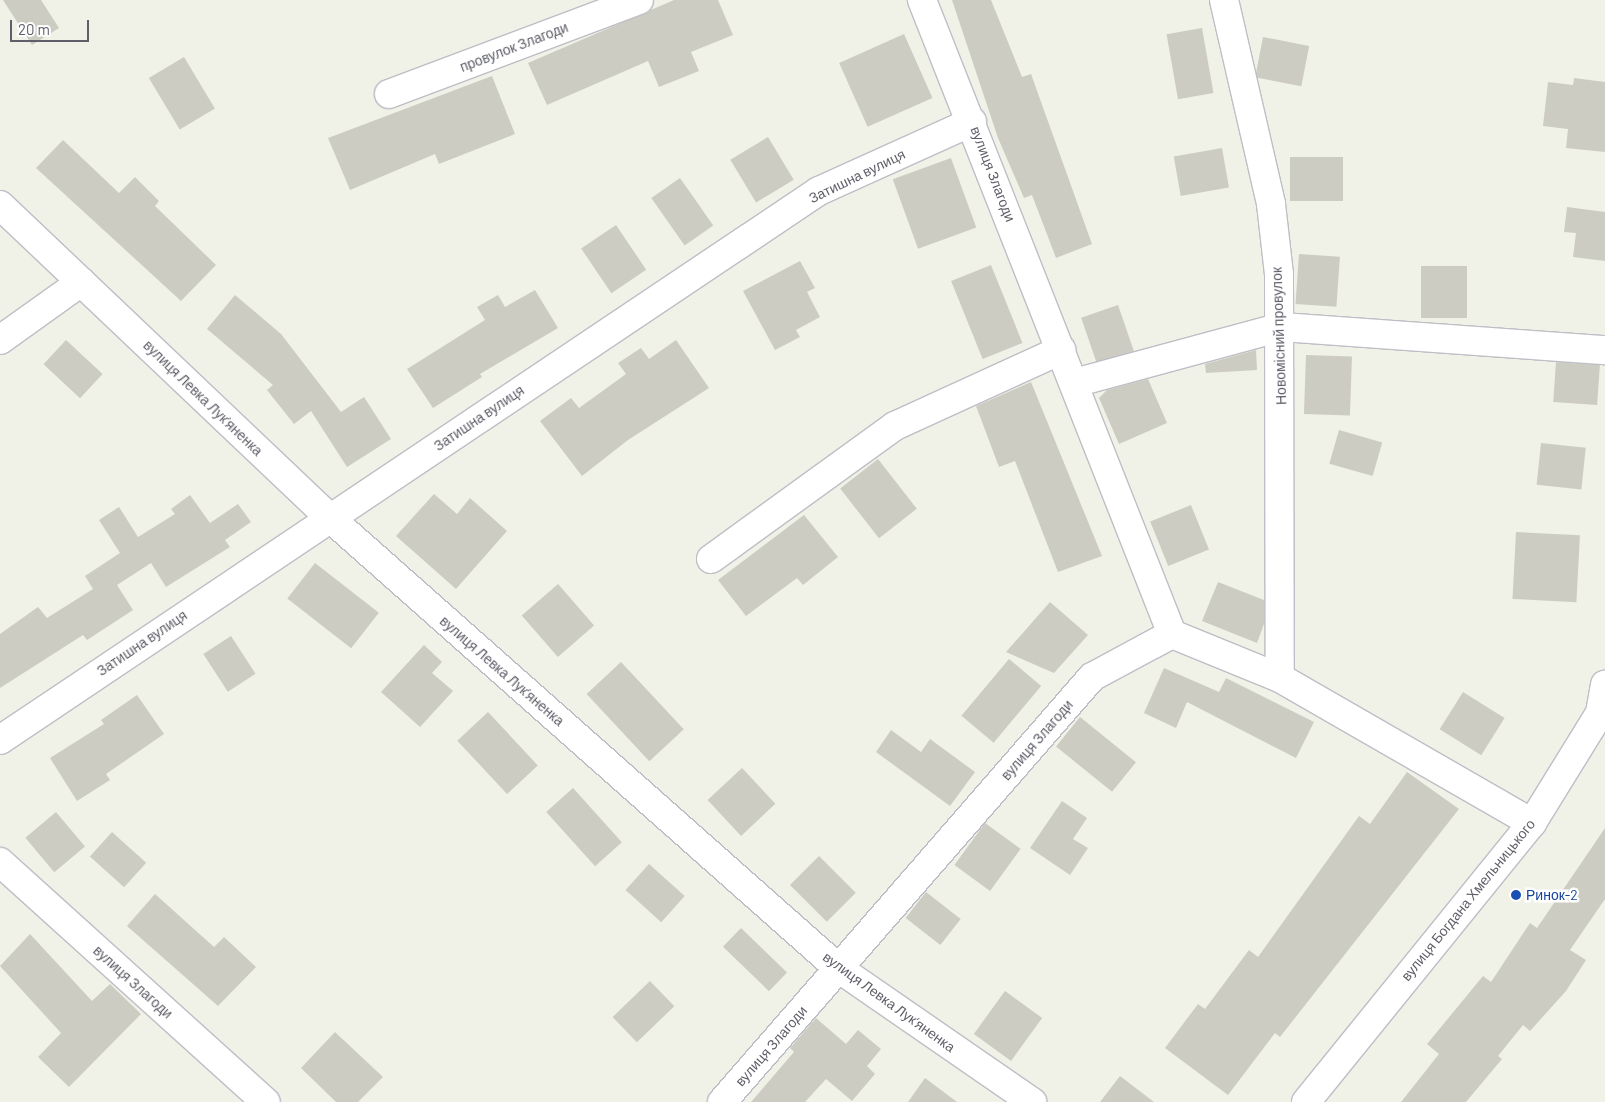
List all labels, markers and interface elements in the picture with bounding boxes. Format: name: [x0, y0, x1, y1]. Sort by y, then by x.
scale bar: [12, 10, 91, 42]
street label: провулок Злагоди: [457, 19, 571, 75]
text: 20 m: [18, 20, 50, 38]
street label: вулиця Злагоди: [967, 124, 1019, 224]
street label: Затишна вулиця: [806, 145, 908, 207]
street label: Новомісний провулок: [1268, 267, 1290, 405]
street label: вулиця Левка Лукʼяненка: [140, 337, 266, 459]
street label: Затишна вулиця: [431, 382, 527, 454]
street label: Затишна вулиця: [94, 607, 190, 679]
street label: вулиця Левка Лукʼяненка: [436, 612, 568, 730]
street label: вулиця Злагоди: [998, 696, 1076, 784]
street label: вулиця Богдана Хмельницького: [1398, 816, 1538, 984]
place label: Ринок-2: [1526, 887, 1578, 903]
marker: Ринок-2: [1510, 889, 1522, 901]
street label: вулиця Злагоди: [90, 942, 176, 1022]
street label: вулиця Левка Лукʼяненка: [820, 948, 958, 1056]
street label: вулиця Злагоди: [732, 1002, 810, 1090]

